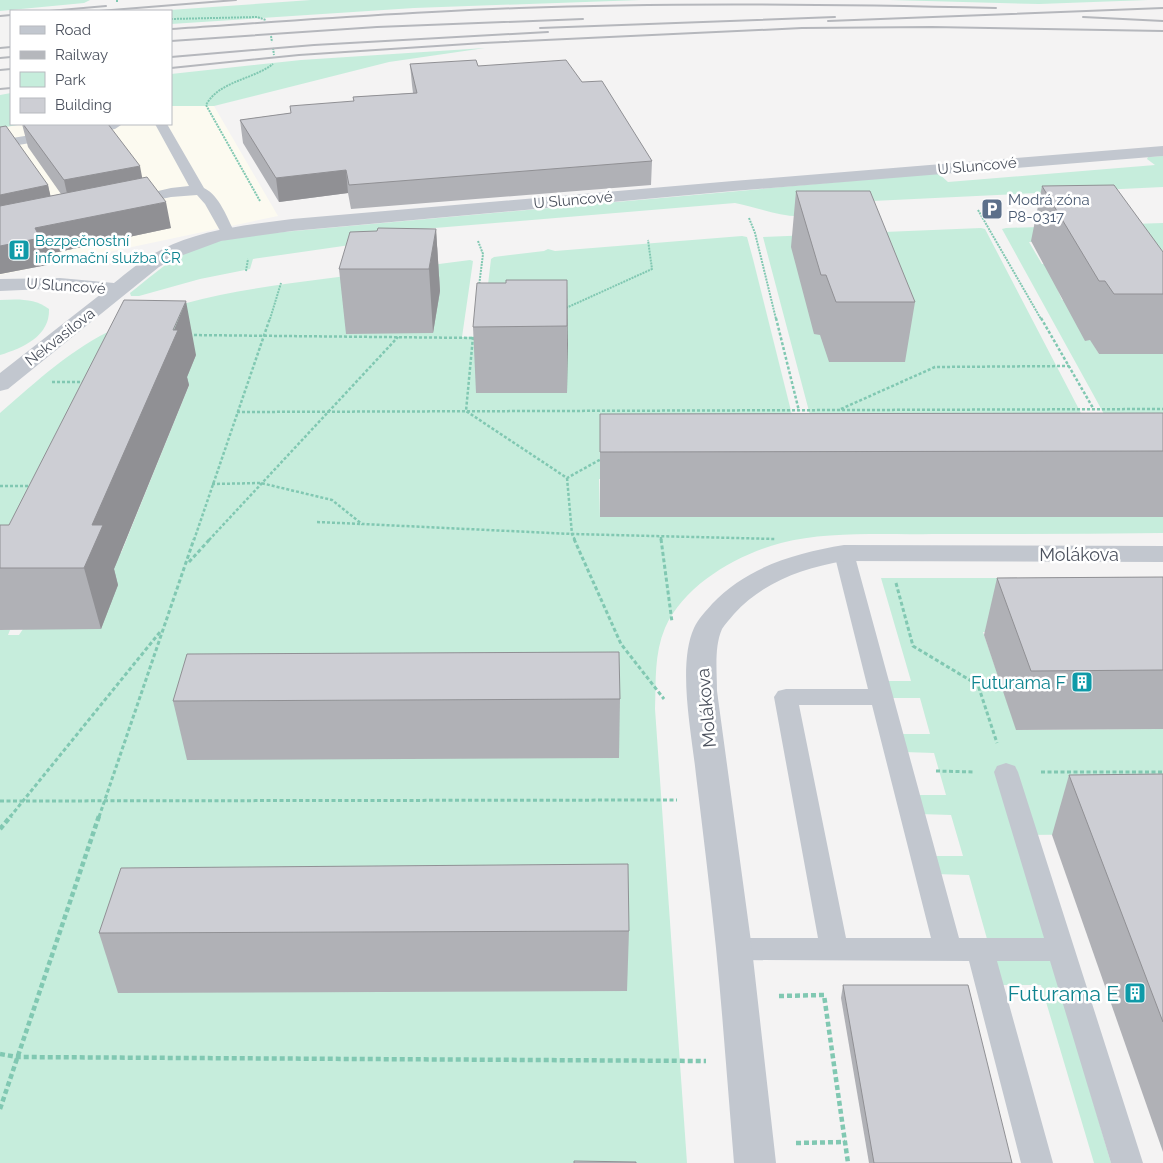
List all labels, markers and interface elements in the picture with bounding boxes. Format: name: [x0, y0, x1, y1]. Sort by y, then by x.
legend: [10, 10, 172, 125]
text: Road: [55, 21, 91, 39]
text: Railway: [55, 46, 108, 64]
text: Park: [55, 71, 86, 89]
text: Building: [55, 96, 112, 114]
street label: U Sluncové: [937, 154, 1017, 178]
street label: U Sluncové: [533, 188, 613, 212]
place label: Modrá zóna P8-0317: [1008, 191, 1090, 226]
parking icon: Modrá zóna P8-0317: [980, 197, 1004, 221]
place label: Bezpečnostní informační služba ČR: [35, 232, 181, 267]
building icon: Bezpečnostní informační služba ČR: [7, 238, 31, 262]
street label: U Sluncové: [26, 274, 106, 298]
street label: Nekvasilova: [22, 304, 98, 370]
street label: Molákova: [1039, 544, 1119, 565]
street label: Molákova: [692, 667, 720, 749]
building icon: Futurama F: [1070, 670, 1094, 694]
place label: Futurama F: [971, 672, 1066, 693]
place label: Futurama E: [1008, 981, 1119, 1006]
building icon: Futurama E: [1123, 981, 1147, 1005]

